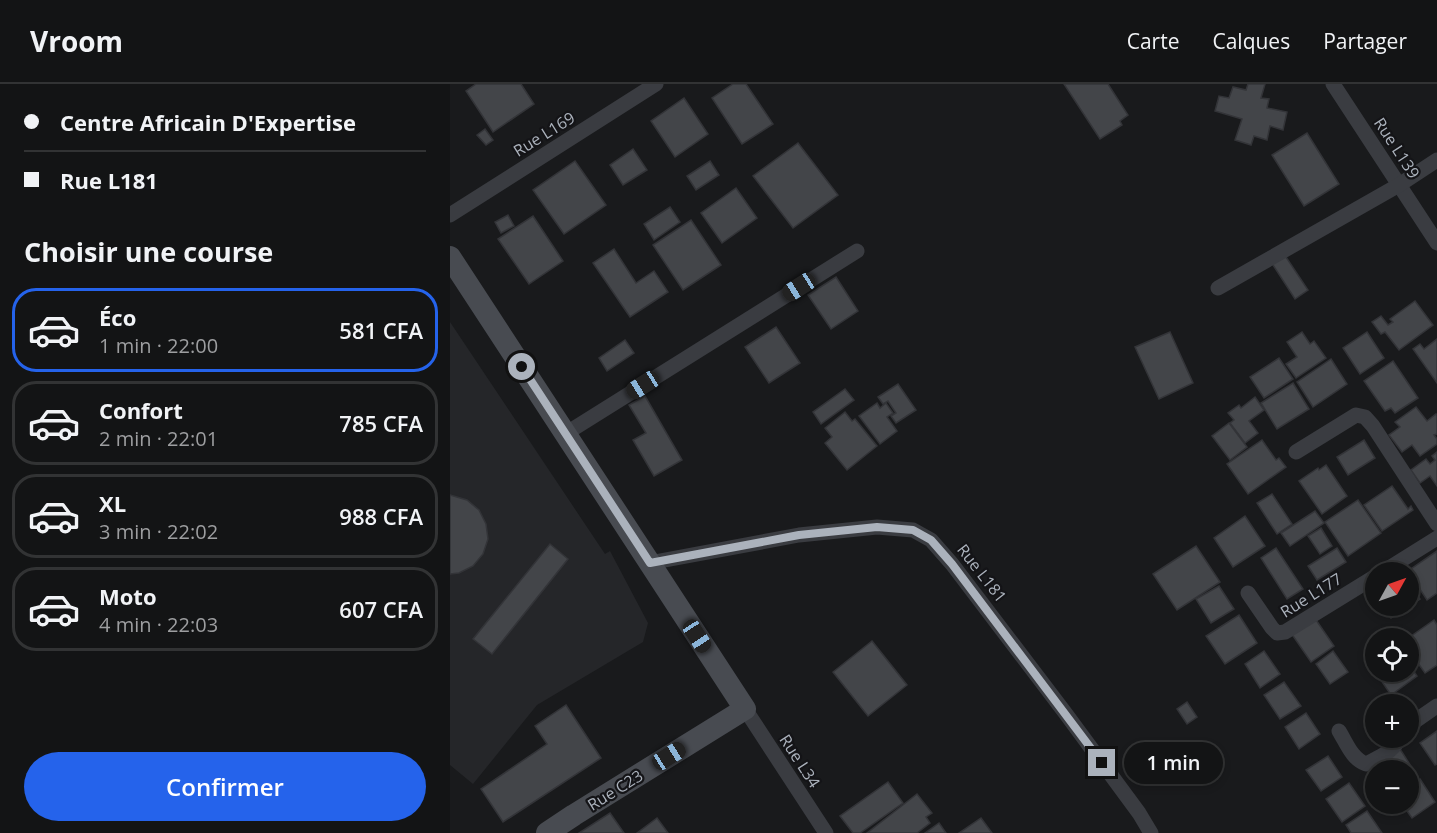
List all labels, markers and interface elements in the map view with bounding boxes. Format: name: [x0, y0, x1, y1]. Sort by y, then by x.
text: Vroom: [30, 22, 123, 60]
text: Carte: [1127, 27, 1179, 55]
text: Calques: [1212, 27, 1290, 55]
text: Partager: [1323, 27, 1407, 55]
street label: Rue L169: [509, 106, 579, 162]
text: Centre Africain D'Expertise: [60, 107, 356, 137]
street label: Rue L139: [1369, 113, 1425, 183]
text: Rue L181: [60, 165, 158, 195]
text: Choisir une course: [24, 233, 273, 270]
car: [779, 270, 819, 304]
text: Éco: [99, 302, 136, 332]
icon: car: [27, 303, 81, 357]
text: 581 CFA: [339, 315, 423, 345]
text: 1 min · 22:00: [99, 332, 218, 359]
route start: [508, 353, 535, 380]
car: [623, 368, 663, 402]
text: Confort: [99, 395, 183, 425]
icon: car: [27, 396, 81, 450]
text: 785 CFA: [339, 408, 423, 438]
text: 2 min · 22:01: [99, 425, 218, 452]
text: XL: [99, 488, 126, 518]
icon: car: [27, 489, 81, 543]
text: 988 CFA: [339, 501, 423, 531]
text: 3 min · 22:02: [99, 518, 218, 545]
street label: Rue L181: [952, 539, 1012, 607]
north arrow: [1365, 562, 1419, 616]
map controls: [1365, 562, 1419, 814]
street label: Rue L177: [1276, 567, 1346, 623]
text: Moto: [99, 581, 157, 611]
icon: car: [27, 582, 81, 636]
text: 607 CFA: [339, 594, 423, 624]
text: 4 min · 22:03: [99, 611, 218, 638]
car: [680, 616, 714, 656]
button: locate: [1365, 628, 1419, 682]
button: +: [1365, 694, 1419, 748]
street label: Rue L34: [775, 730, 825, 792]
car: [649, 739, 689, 773]
callout: 1 min: [1123, 742, 1222, 784]
route end: [1088, 749, 1115, 776]
text: 1 min: [1147, 749, 1201, 776]
button: Confirmer: [24, 752, 426, 821]
button: −: [1365, 760, 1419, 814]
street label: Rue C23: [583, 764, 647, 816]

